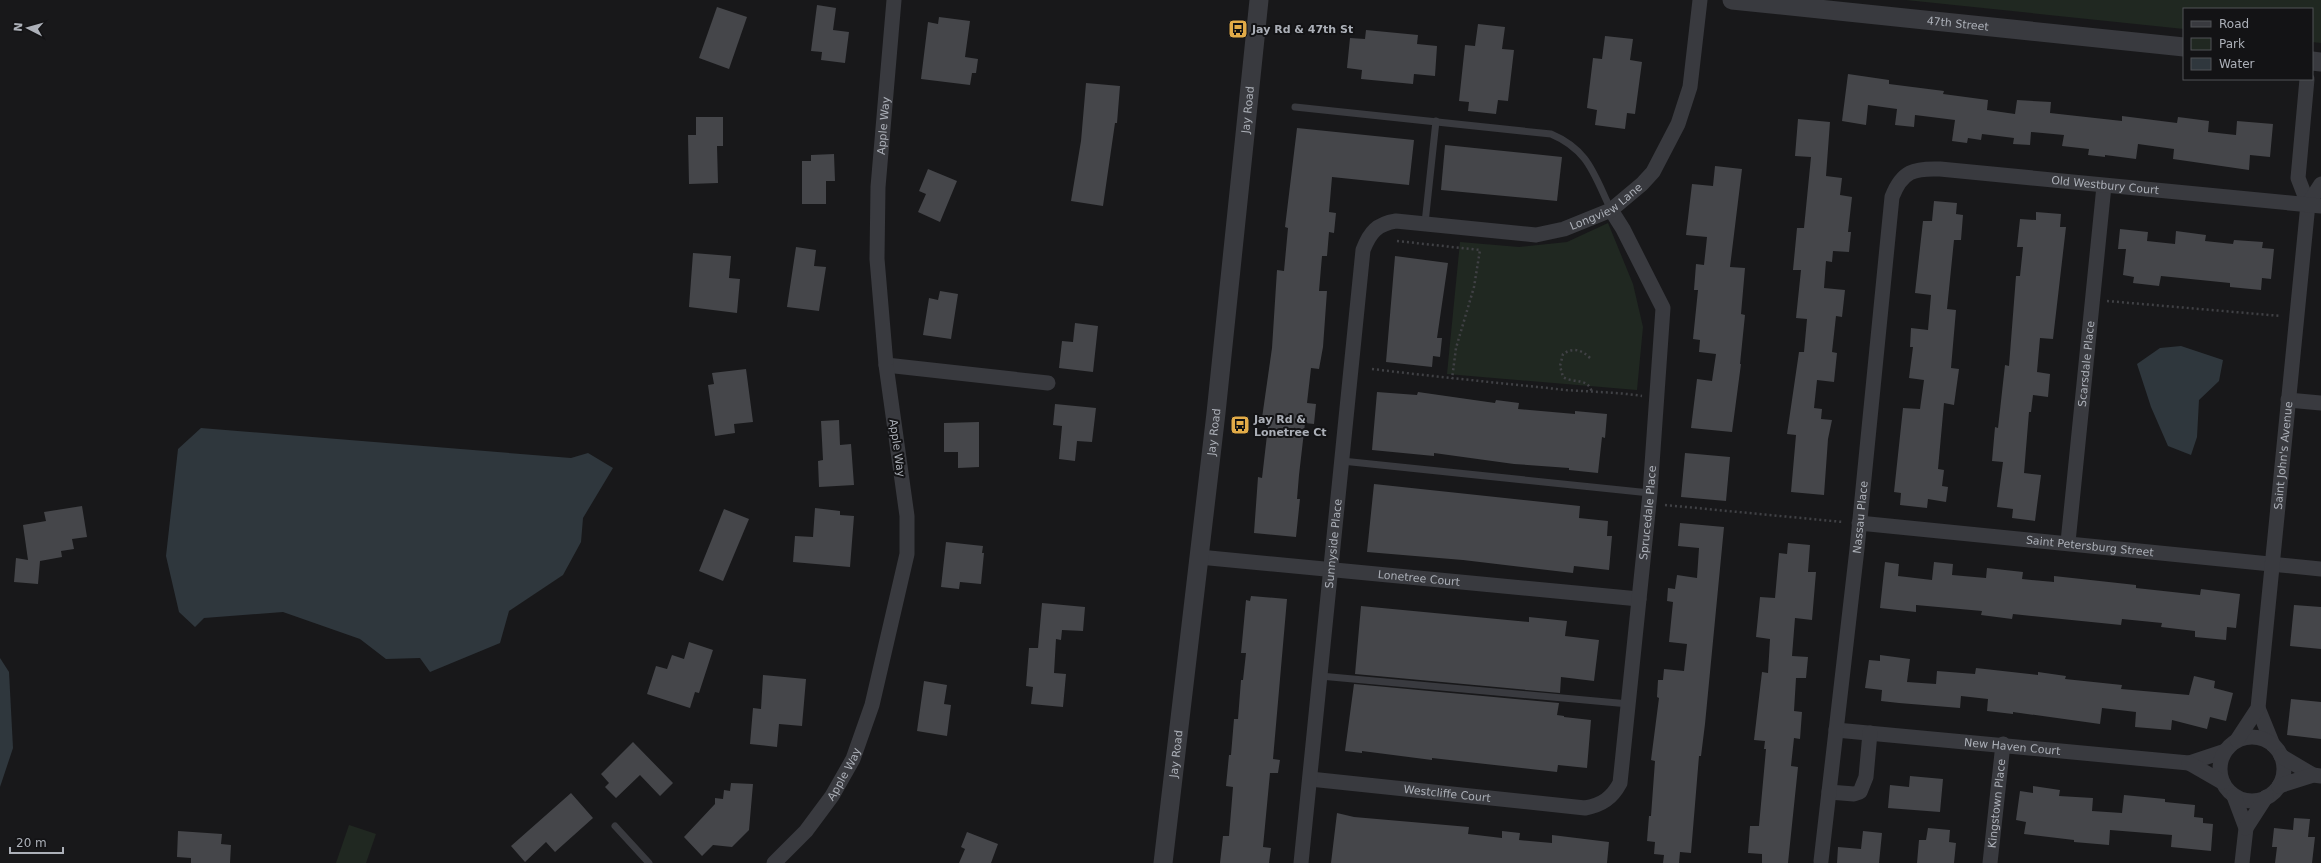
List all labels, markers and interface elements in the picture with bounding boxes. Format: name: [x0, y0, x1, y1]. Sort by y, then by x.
north arrow: [8, 8, 48, 48]
legend: [2183, 8, 2313, 80]
street label: 47th Street: [1926, 14, 1990, 33]
text: Road: [2219, 17, 2249, 31]
bus stop icon: Jay Rd & 47th St: [1227, 18, 1249, 40]
text: N: [12, 22, 25, 32]
place label: Jay Rd & 47th St: [1251, 23, 1353, 36]
text: Park: [2219, 37, 2245, 51]
text: Water: [2219, 57, 2255, 71]
street label: Jay Road: [1239, 85, 1257, 135]
street label: Apple Way: [874, 96, 892, 155]
street label: Old Westbury Court: [2051, 173, 2160, 197]
street label: Longview Lane: [1568, 180, 1645, 232]
street label: Scarsdale Place: [2075, 320, 2097, 408]
street label: Saint John's Avenue: [2271, 401, 2295, 510]
street label: Jay Road: [1204, 408, 1223, 457]
place label: Jay Rd & Lonetree Ct: [1253, 413, 1327, 439]
bus stop icon: Jay Rd & Lonetree Ct: [1229, 414, 1251, 436]
street label: Apple Way: [887, 418, 908, 478]
street label: Sprucedale Place: [1637, 465, 1658, 560]
street label: Nassau Place: [1850, 480, 1870, 554]
street label: Sunnyside Place: [1322, 498, 1344, 589]
street label: Saint Petersburg Street: [2025, 533, 2155, 559]
street label: Lonetree Court: [1377, 568, 1461, 588]
street label: Jay Road: [1167, 729, 1185, 779]
street label: New Haven Court: [1964, 736, 2062, 758]
street label: Apple Way: [824, 745, 863, 803]
street label: Kingstown Place: [1985, 758, 2008, 849]
street label: Westcliffe Court: [1403, 782, 1492, 805]
scale bar: [10, 829, 63, 855]
text: 20 m: [16, 836, 47, 850]

